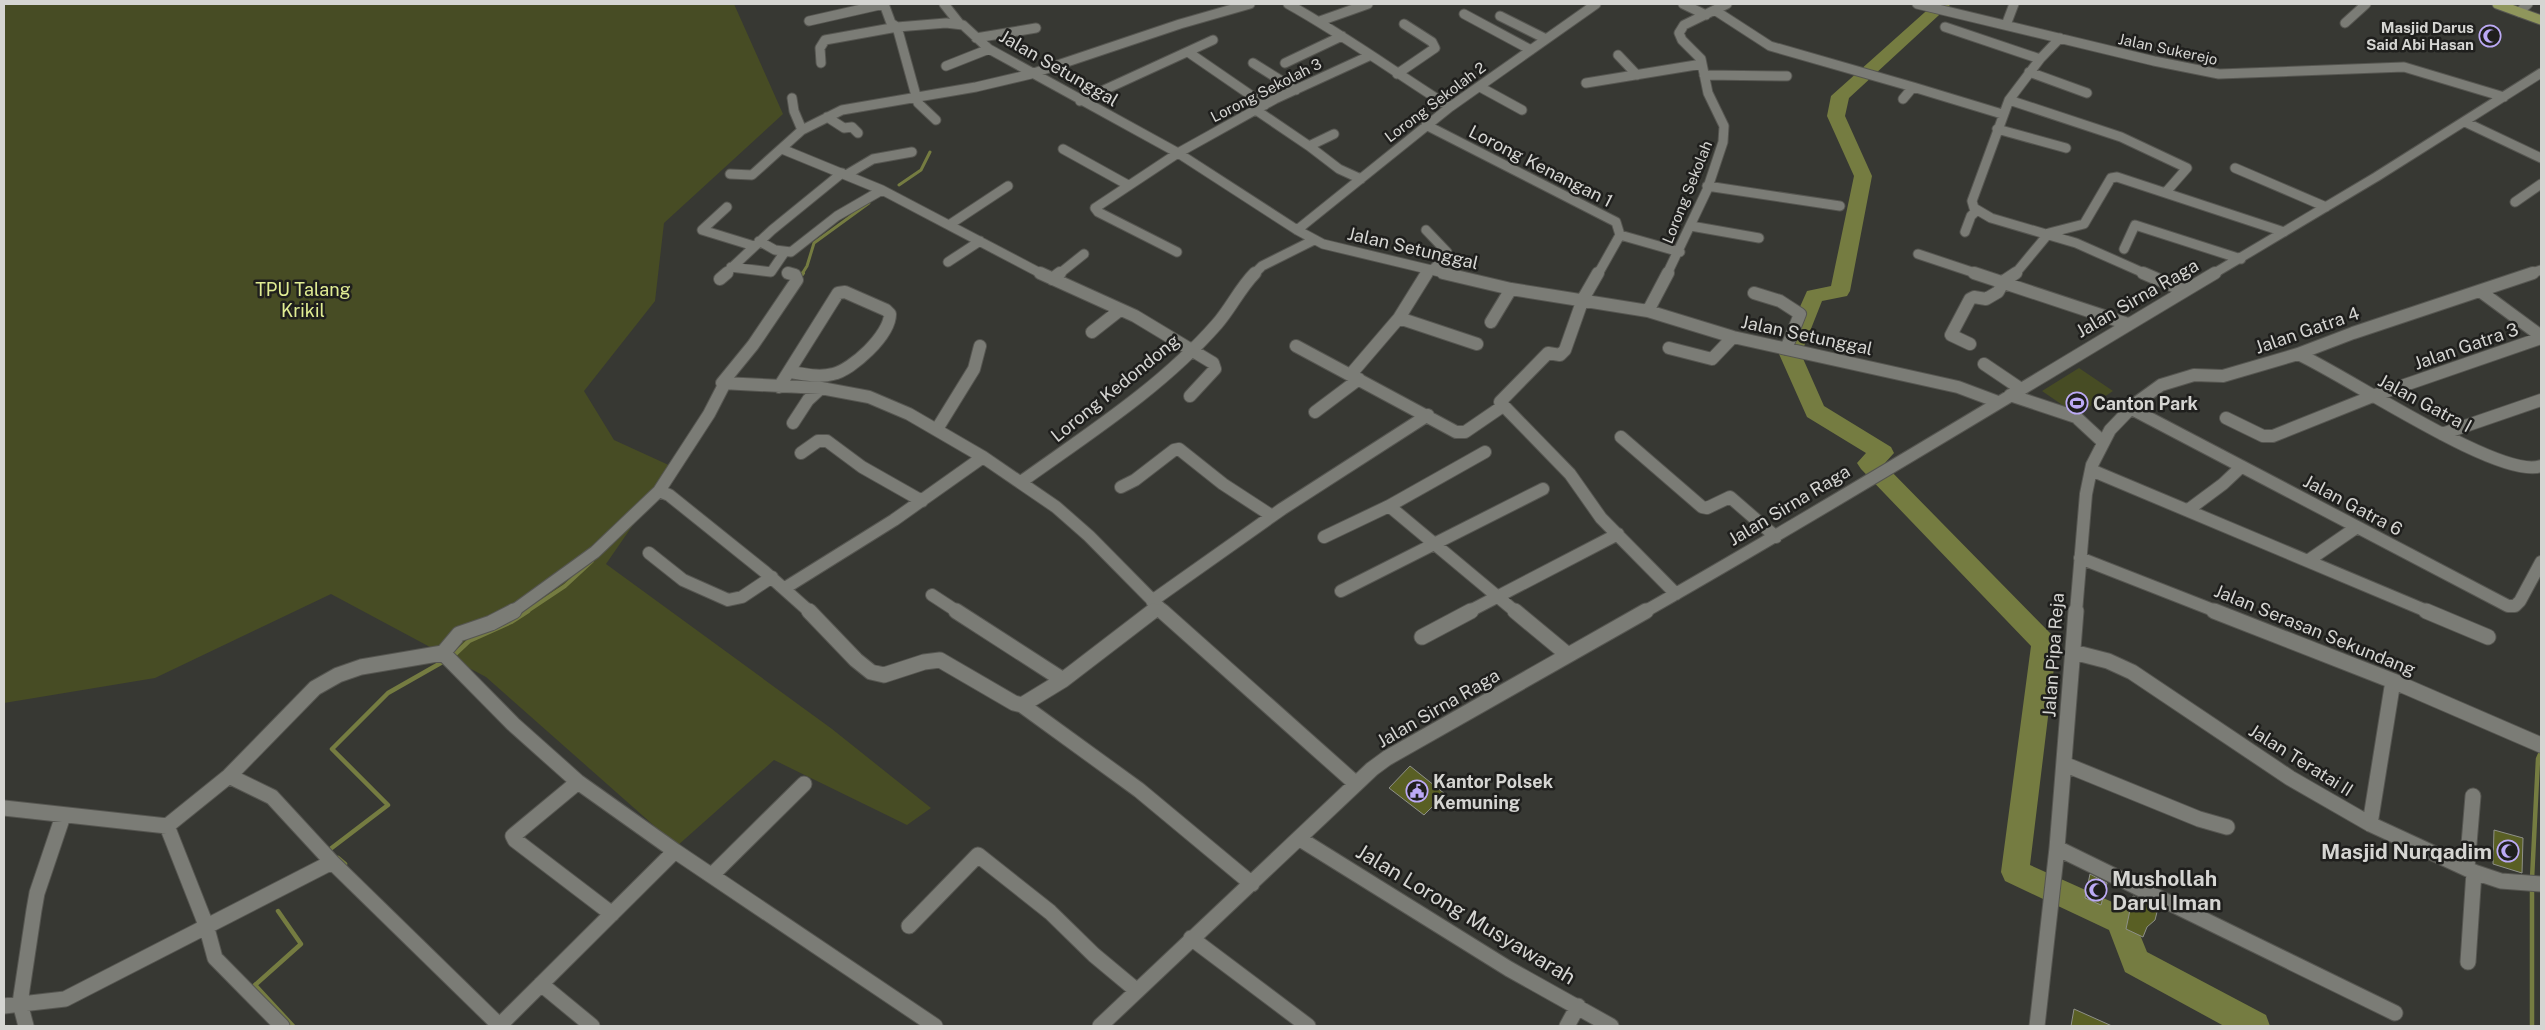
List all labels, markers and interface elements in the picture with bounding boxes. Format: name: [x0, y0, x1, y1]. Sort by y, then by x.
place label: Masjid Darus Said Abi Hasan: [2366, 19, 2474, 53]
mosque icon: Masjid Darus Said Abi Hasan: [2478, 24, 2502, 48]
street label: Jalan Setunggal: [996, 25, 1122, 111]
street label: Jalan Sukerejo: [2117, 30, 2219, 68]
street label: Lorong Sekolah 3: [1208, 55, 1324, 125]
street label: Lorong Sekolah 2: [1381, 59, 1489, 145]
street label: Lorong Kenangan 1: [1465, 121, 1617, 211]
street label: Lorong Sekolah: [1659, 138, 1715, 246]
street label: Jalan Setunggal: [1345, 223, 1481, 273]
street label: Jalan Sirna Raga: [2072, 254, 2202, 342]
park label: TPU Talang Krikil: [255, 279, 351, 321]
street label: Jalan Gatra 4: [2252, 302, 2362, 358]
street label: Jalan Setunggal: [1739, 311, 1875, 359]
street label: Jalan Gatra 3: [2411, 318, 2521, 374]
street label: Lorong Kedondong: [1047, 330, 1183, 446]
street label: Jalan Gatra I: [2375, 370, 2475, 436]
sports icon: Canton Park: [2065, 391, 2089, 415]
place label: Canton Park: [2093, 393, 2199, 414]
street label: Jalan Sirna Raga: [1724, 460, 1854, 550]
street label: Jalan Gatra 6: [2300, 470, 2406, 540]
street label: Jalan Serasan Sekundang: [2211, 580, 2419, 680]
street label: Jalan Pipa Reja: [2038, 592, 2068, 718]
street label: Jalan Sirna Raga: [1373, 664, 1503, 752]
street label: Jalan Teratai II: [2245, 720, 2357, 800]
place label: Kantor Polsek Kemuning: [1433, 771, 1554, 813]
public building icon: Kantor Polsek Kemuning: [1405, 779, 1429, 803]
street label: Jalan Lorong Musyawarah: [1352, 838, 1580, 990]
place label: Masjid Nurqadim: [2321, 839, 2492, 864]
mosque icon: Masjid Nurqadim: [2496, 839, 2520, 863]
place label: Mushollah Darul Iman: [2112, 866, 2221, 915]
mosque icon: Mushollah Darul Iman: [2084, 878, 2108, 902]

